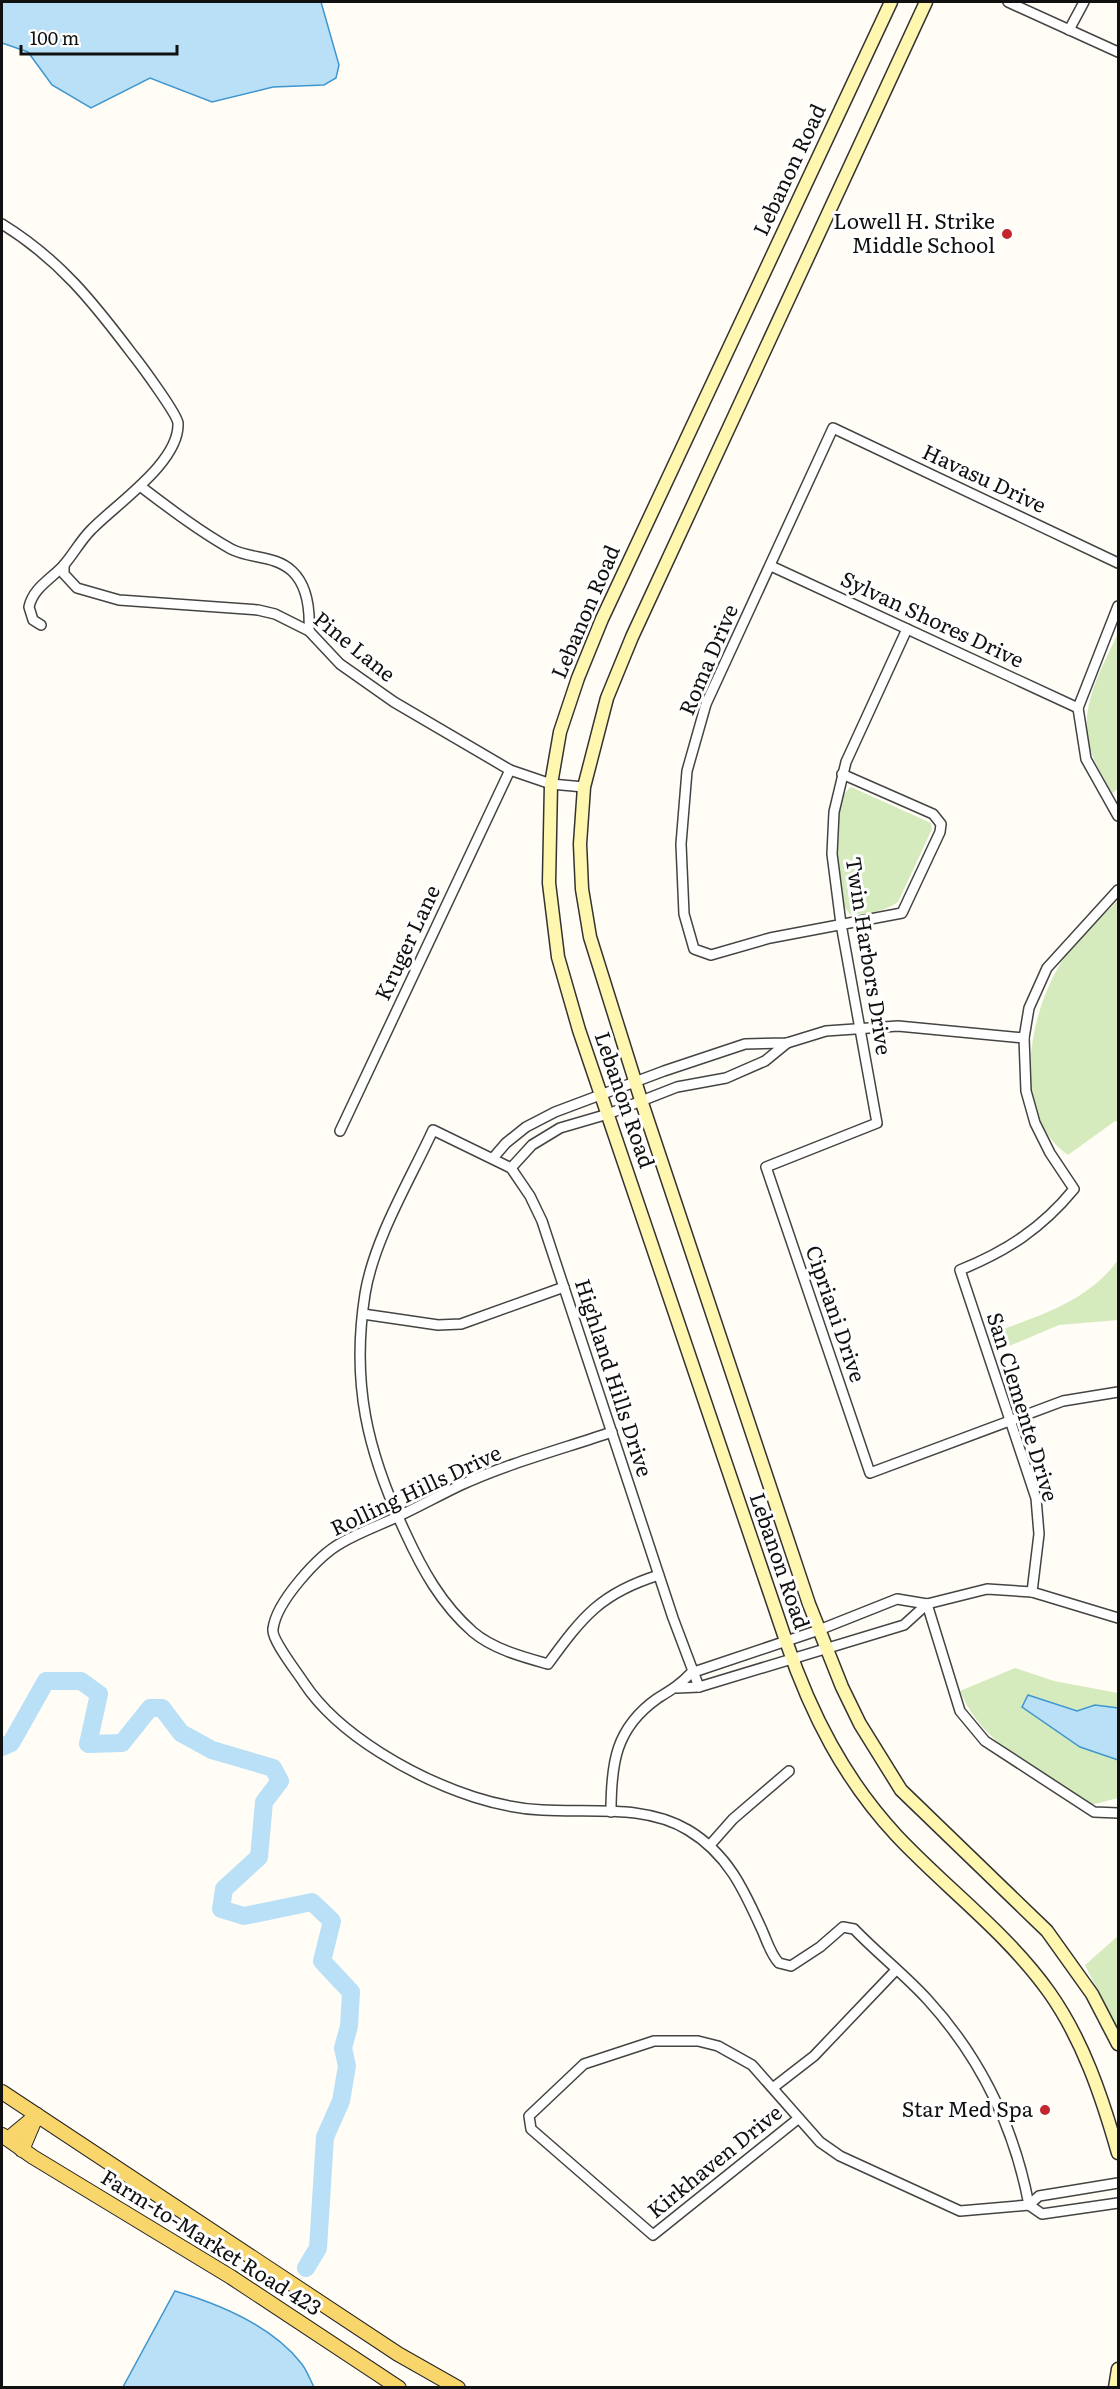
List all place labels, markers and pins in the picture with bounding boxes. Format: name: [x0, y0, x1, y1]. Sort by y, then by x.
place label: Lowell H. Strike Middle School: [833, 204, 995, 259]
marker: Lowell H. Strike Middle School: [1000, 227, 1014, 241]
place label: Star Med Spa: [902, 2092, 1034, 2123]
marker: Star Med Spa: [1038, 2103, 1052, 2117]

